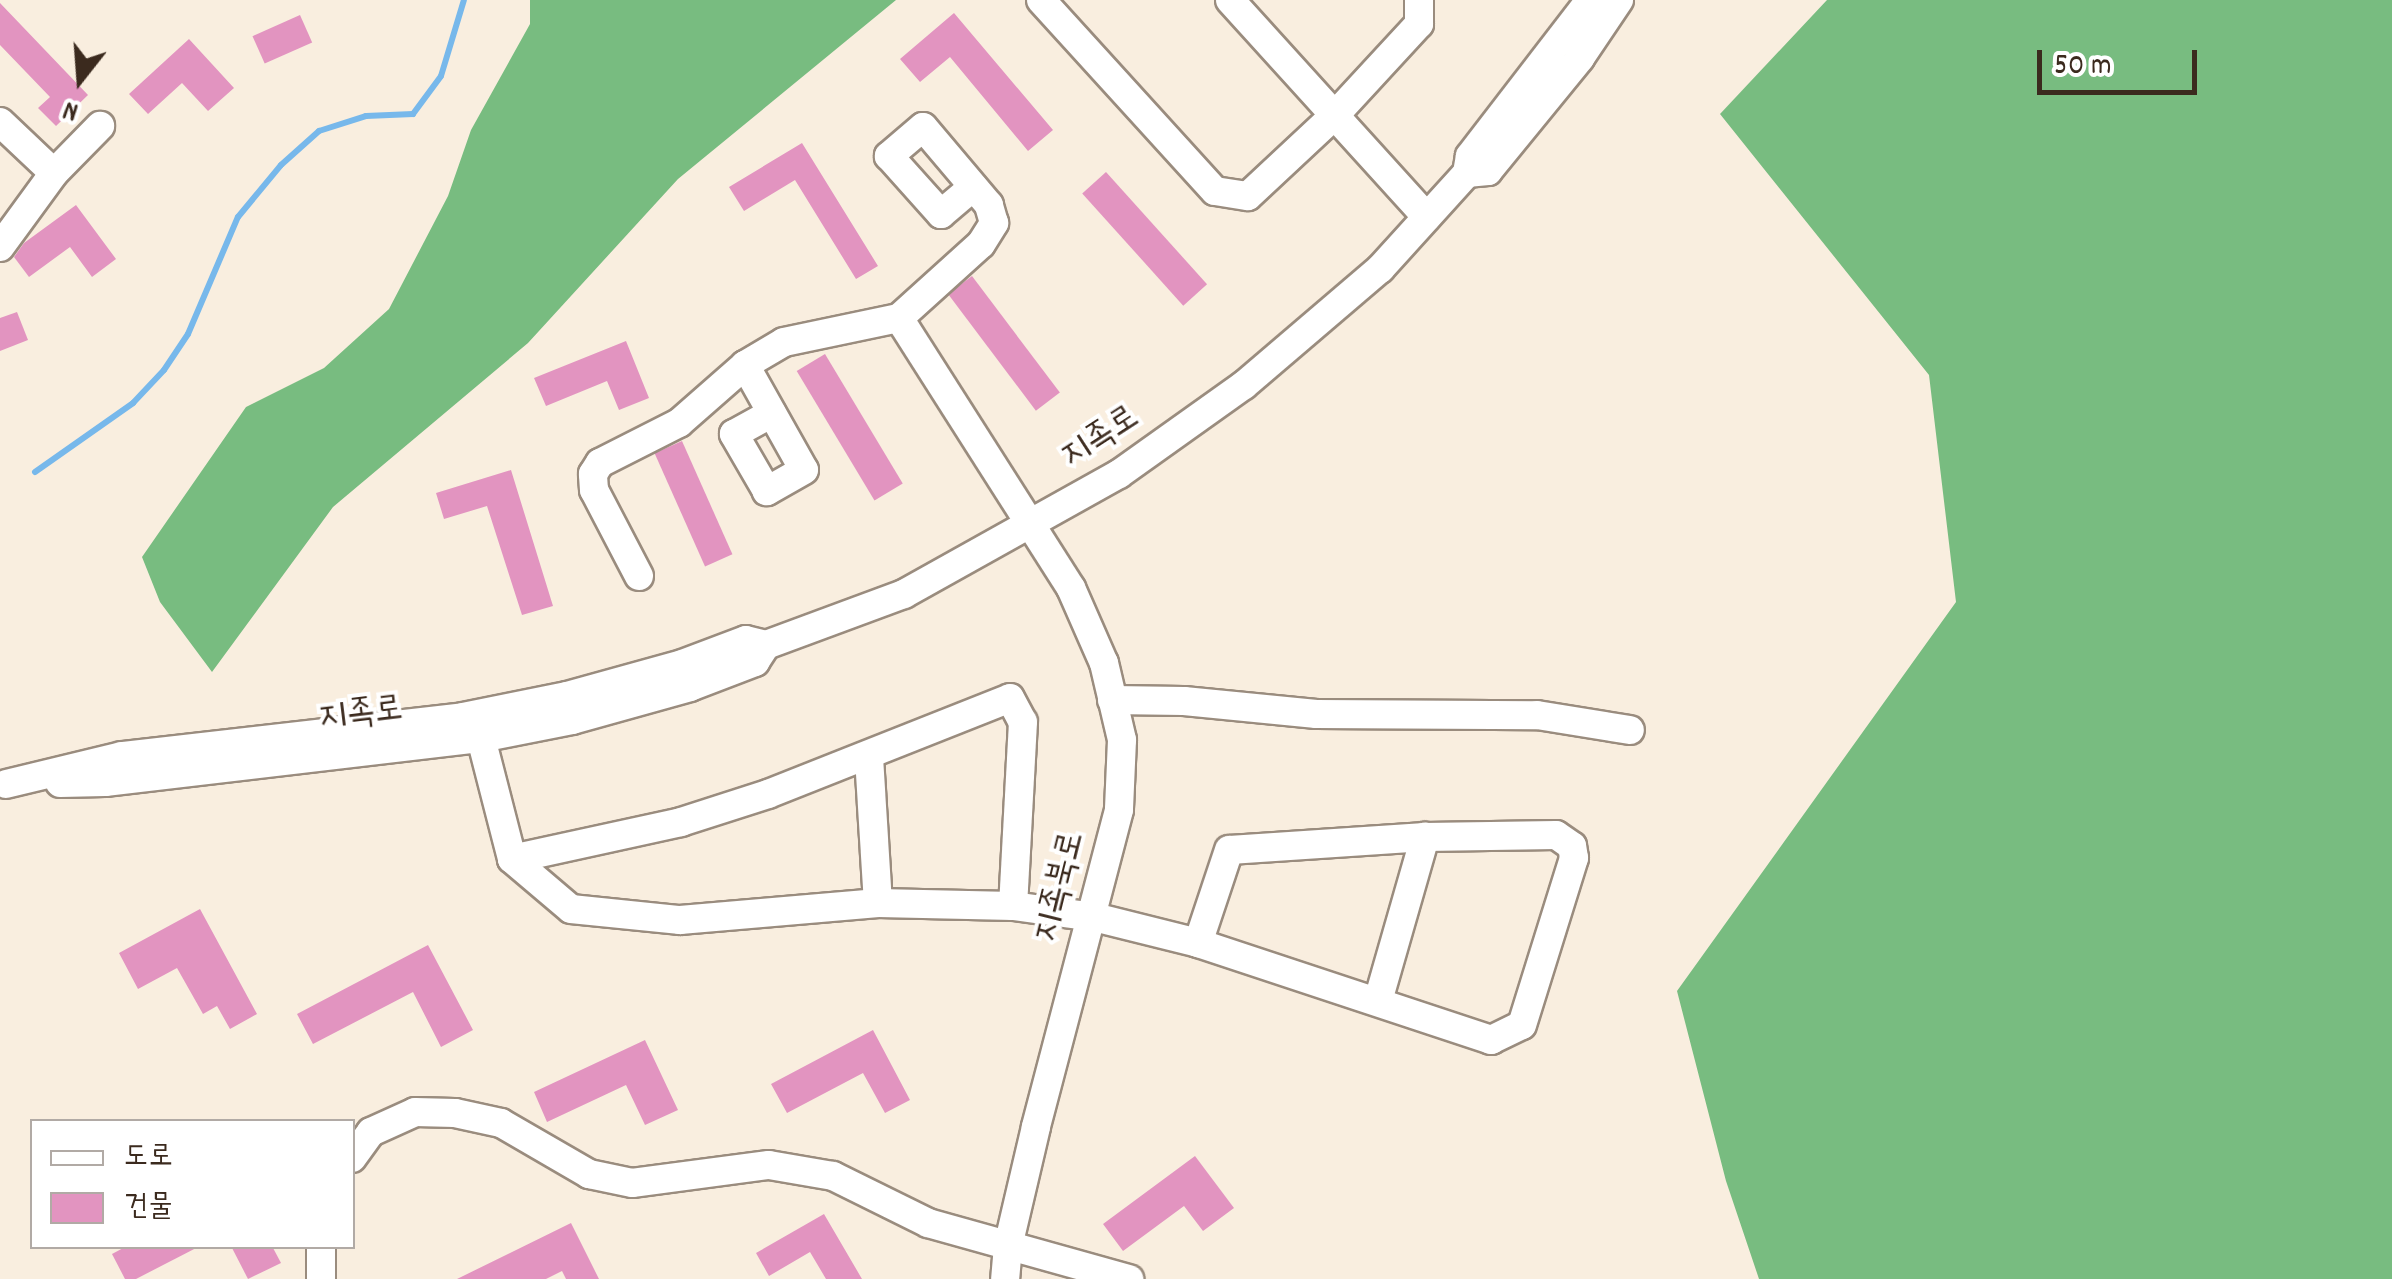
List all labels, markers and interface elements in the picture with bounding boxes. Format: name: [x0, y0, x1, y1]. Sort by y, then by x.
north arrow: [30, 30, 130, 130]
scale bar: [2042, 30, 2202, 92]
text: 50 m: [2054, 46, 2112, 89]
text: N: [59, 88, 84, 130]
street label: 지족로: [1054, 397, 1148, 479]
street label: 지족로: [317, 689, 405, 741]
street label: 지족북로: [1027, 827, 1095, 947]
legend: [30, 1119, 355, 1249]
text: 도로: [124, 1137, 172, 1180]
text: 건물: [124, 1187, 172, 1230]

